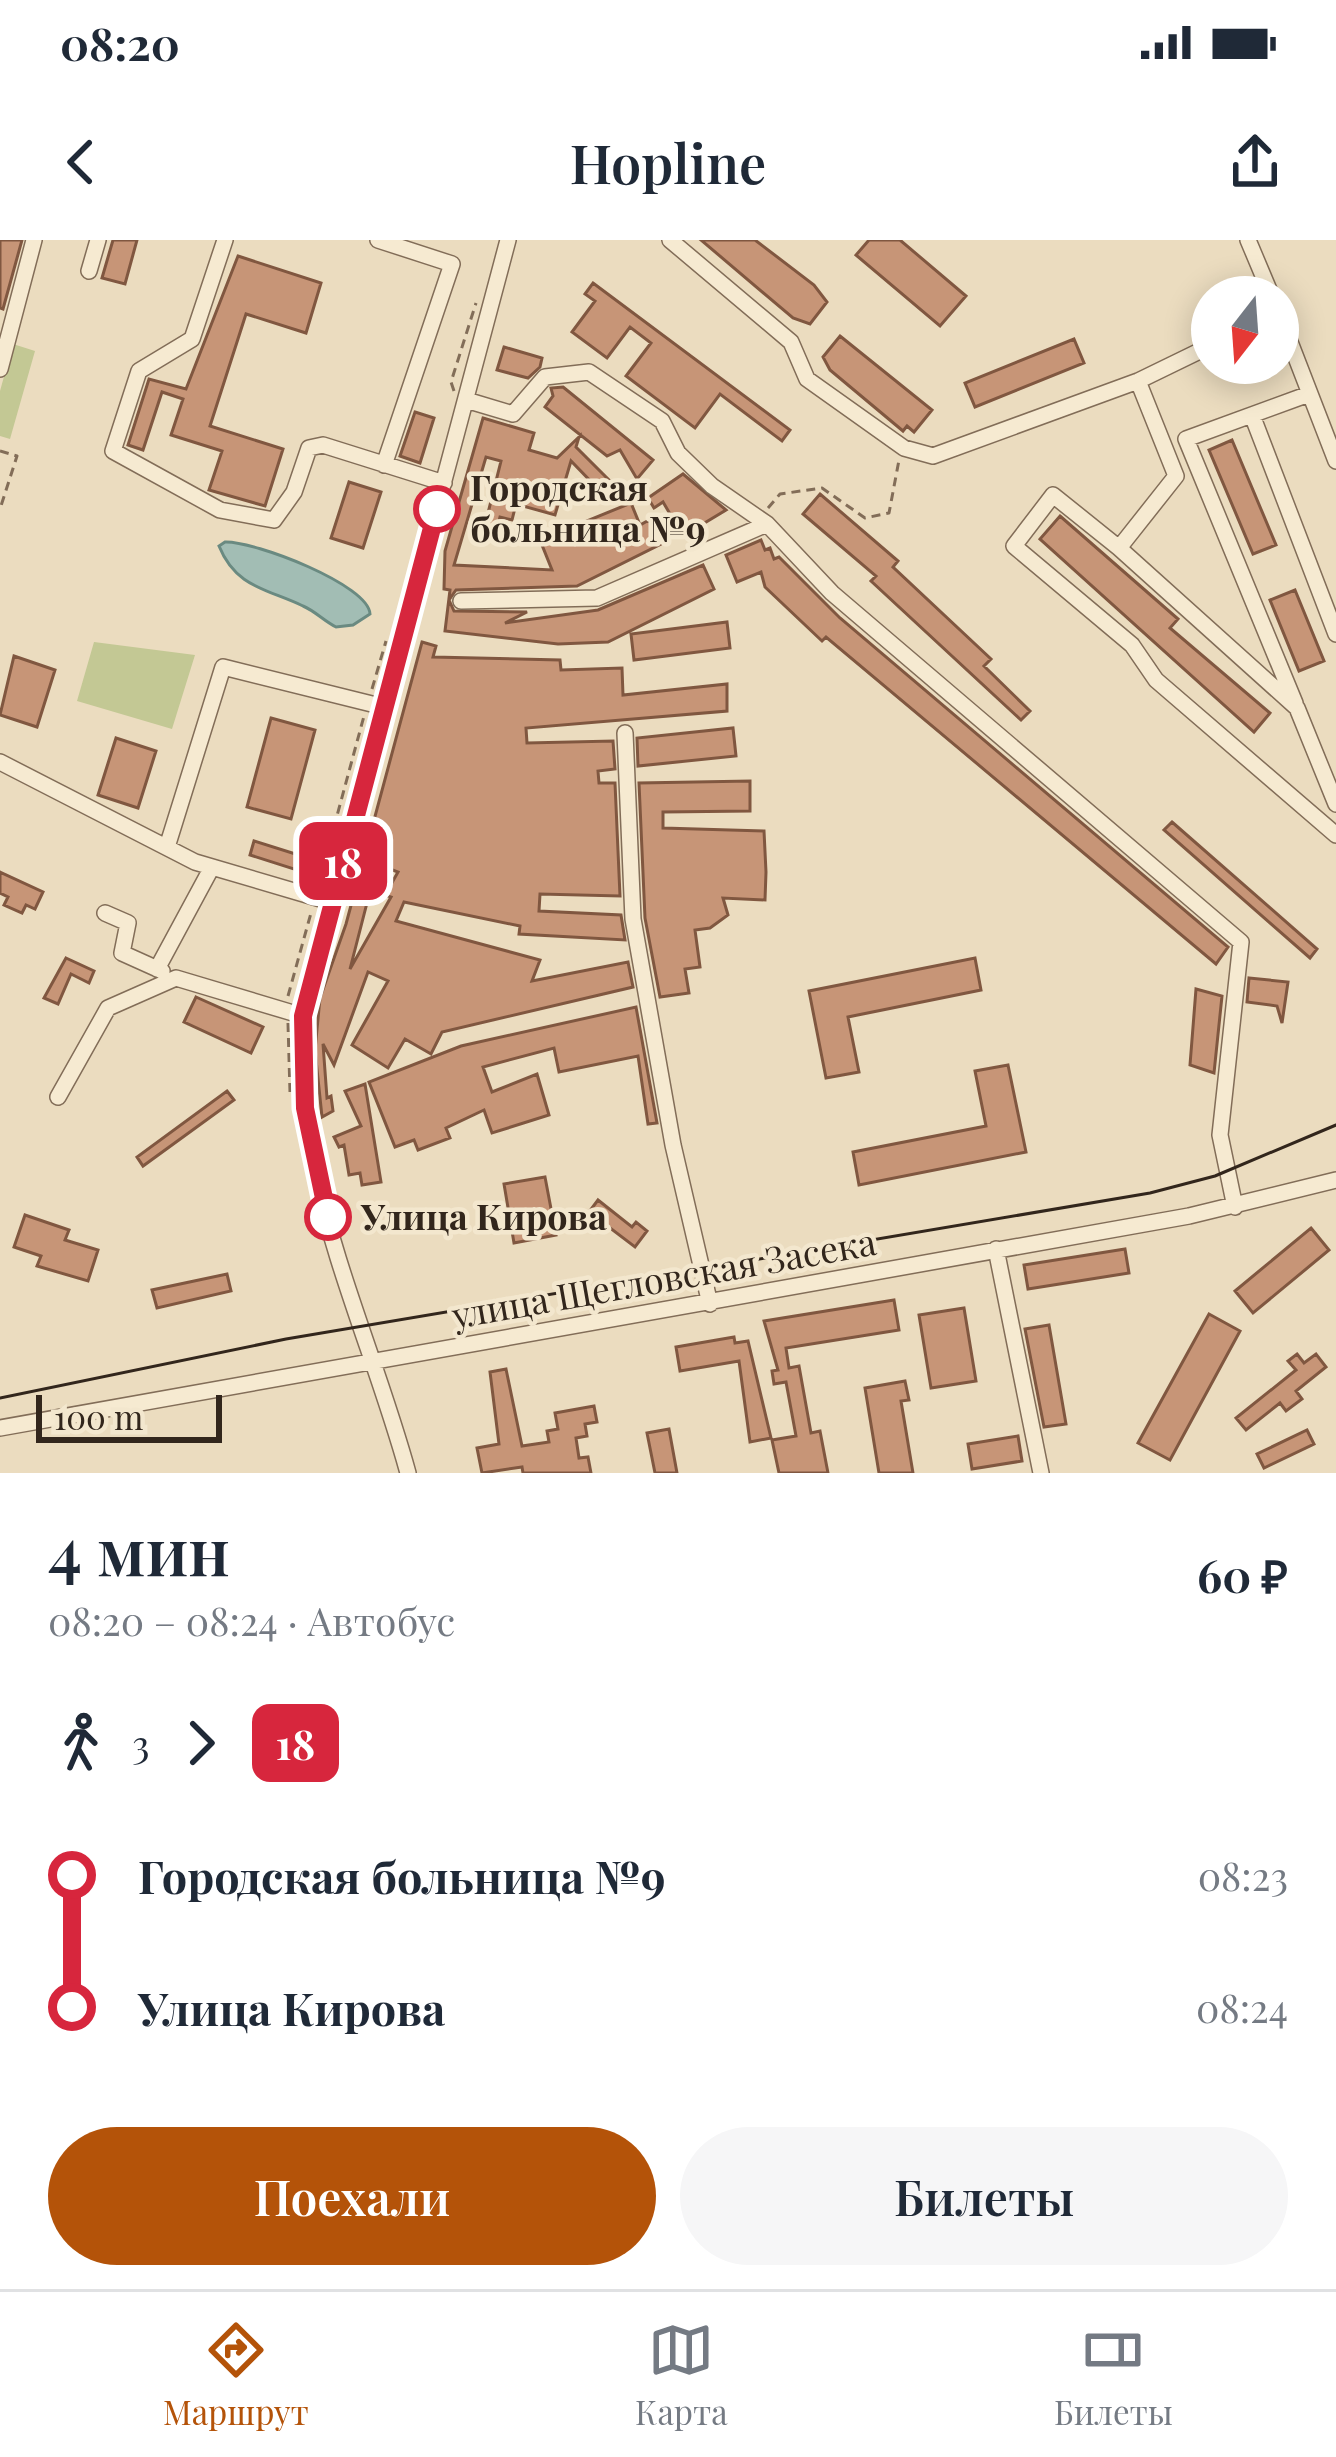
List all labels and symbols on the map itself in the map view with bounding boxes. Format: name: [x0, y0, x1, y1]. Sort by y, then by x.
north arrow: [1191, 276, 1299, 384]
place label: Городская больница №9: [470, 462, 706, 551]
marker: Городская больница №9: [415, 487, 459, 531]
line badge: 18: [289, 822, 397, 900]
place label: Улица Кирова: [360, 1191, 607, 1239]
marker: Улица Кирова: [306, 1195, 350, 1239]
street label: улица Щегловская Засека: [447, 1216, 879, 1338]
scale bar: [36, 1389, 222, 1442]

